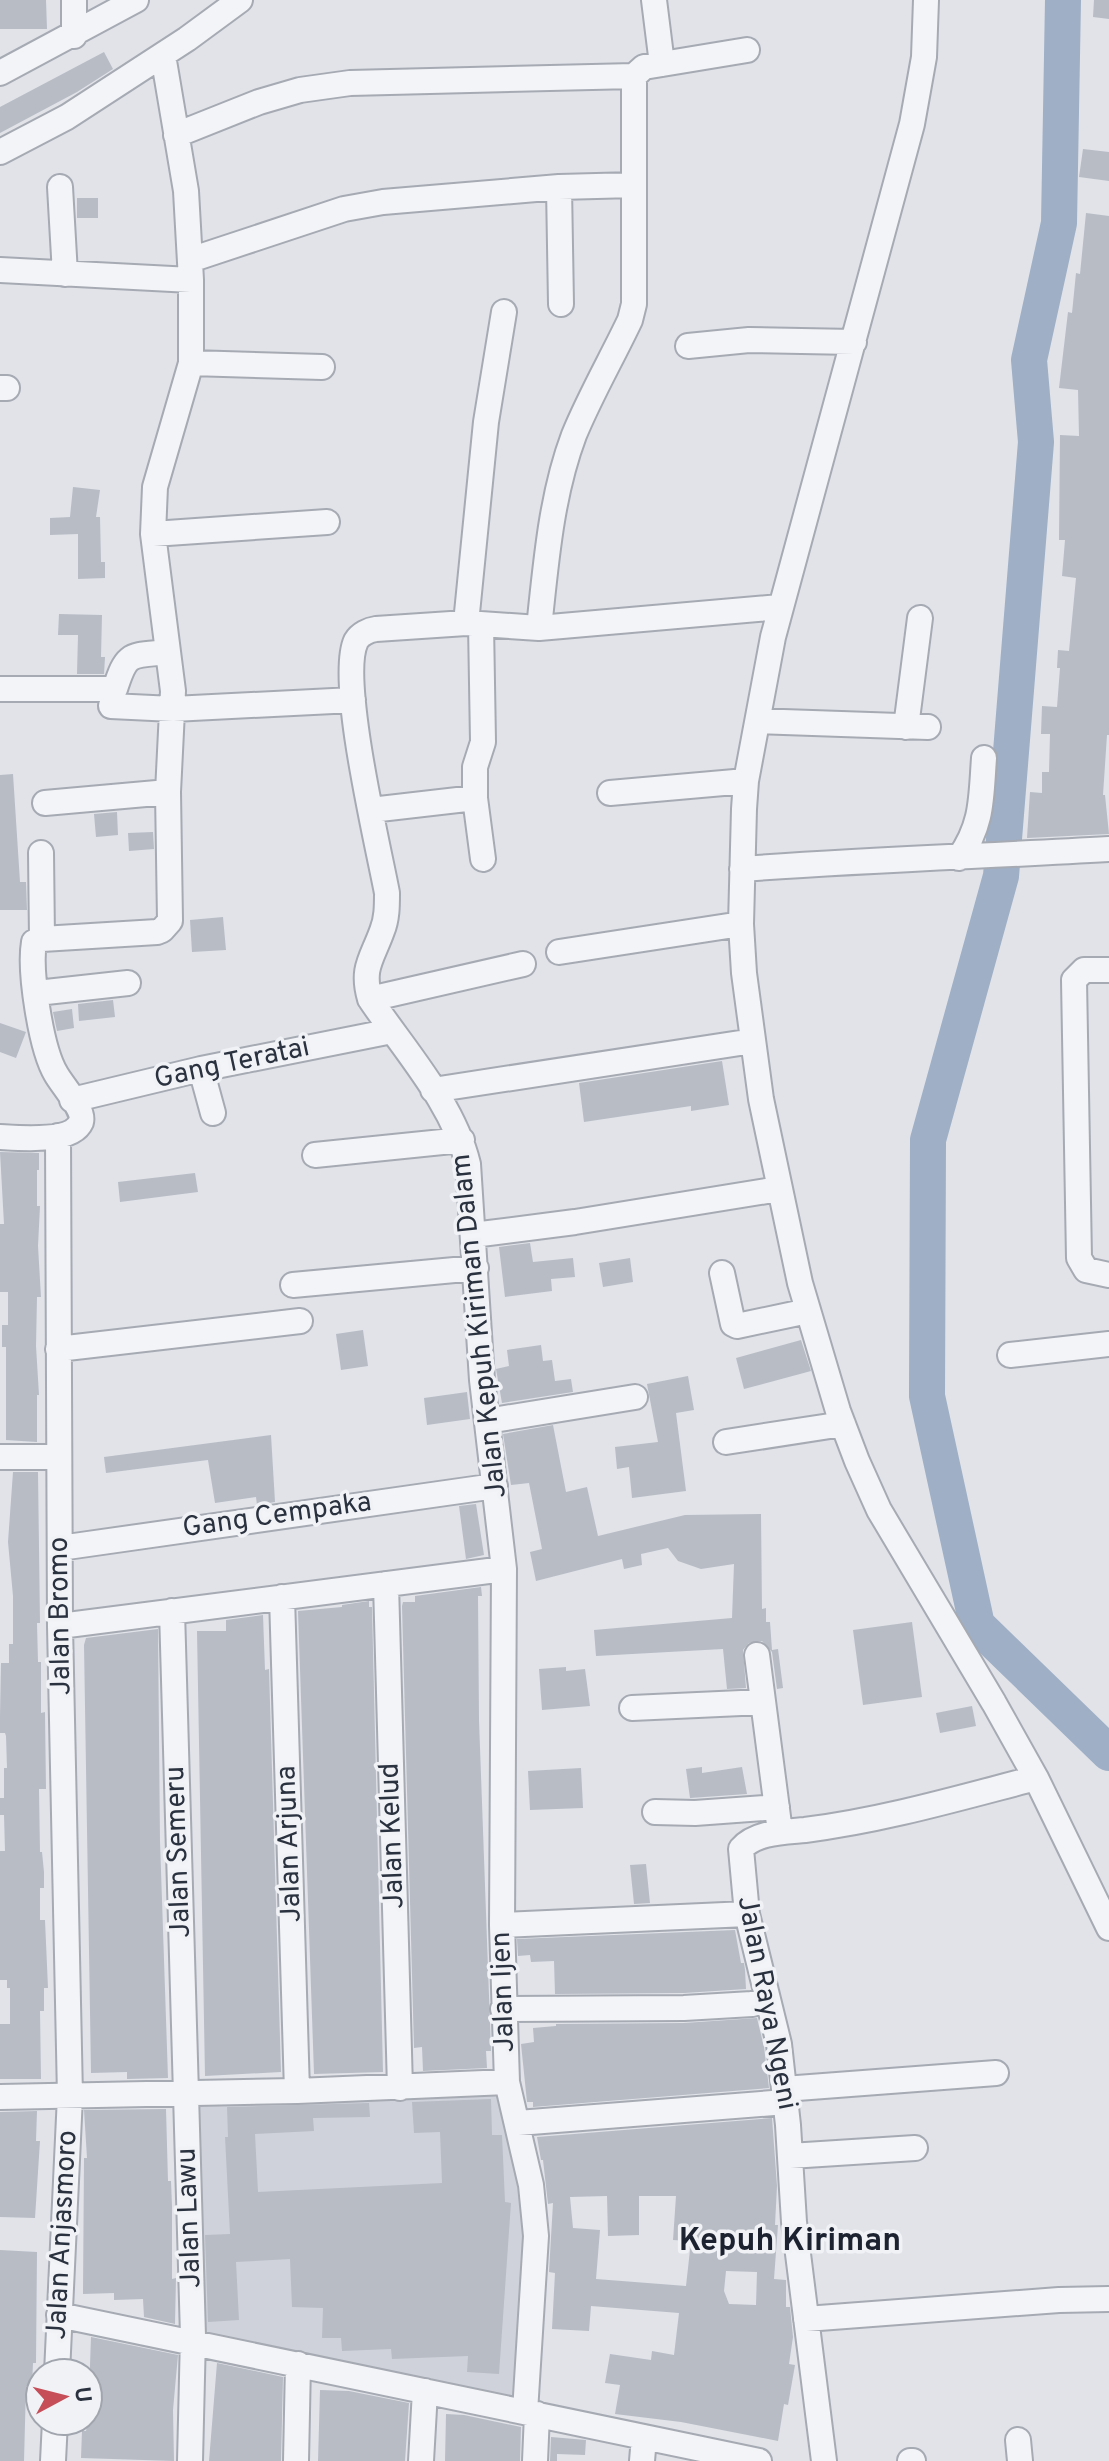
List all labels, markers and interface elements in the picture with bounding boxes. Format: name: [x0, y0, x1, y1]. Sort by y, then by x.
street label: Gang Teratai: [151, 1030, 313, 1098]
street label: Jalan Kepuh Kiriman Dalam: [444, 1152, 516, 1500]
street label: Gang Cempaka: [180, 1485, 374, 1547]
street label: Jalan Bromo: [42, 1536, 80, 1696]
street label: Jalan Kelud: [372, 1762, 414, 1910]
street label: Jalan Semeru: [158, 1765, 200, 1939]
street label: Jalan Arjuna: [269, 1765, 311, 1923]
street label: Jalan Raya Ngeni: [728, 1893, 804, 2113]
street label: Jalan Ijen: [484, 1931, 524, 2053]
street label: Jalan Anjasmoro: [40, 2129, 86, 2341]
street label: Jalan Lawu: [170, 2147, 210, 2289]
district label: Kepuh Kiriman: [679, 2222, 901, 2262]
north arrow: [24, 2357, 104, 2437]
text: U: [67, 2385, 96, 2404]

